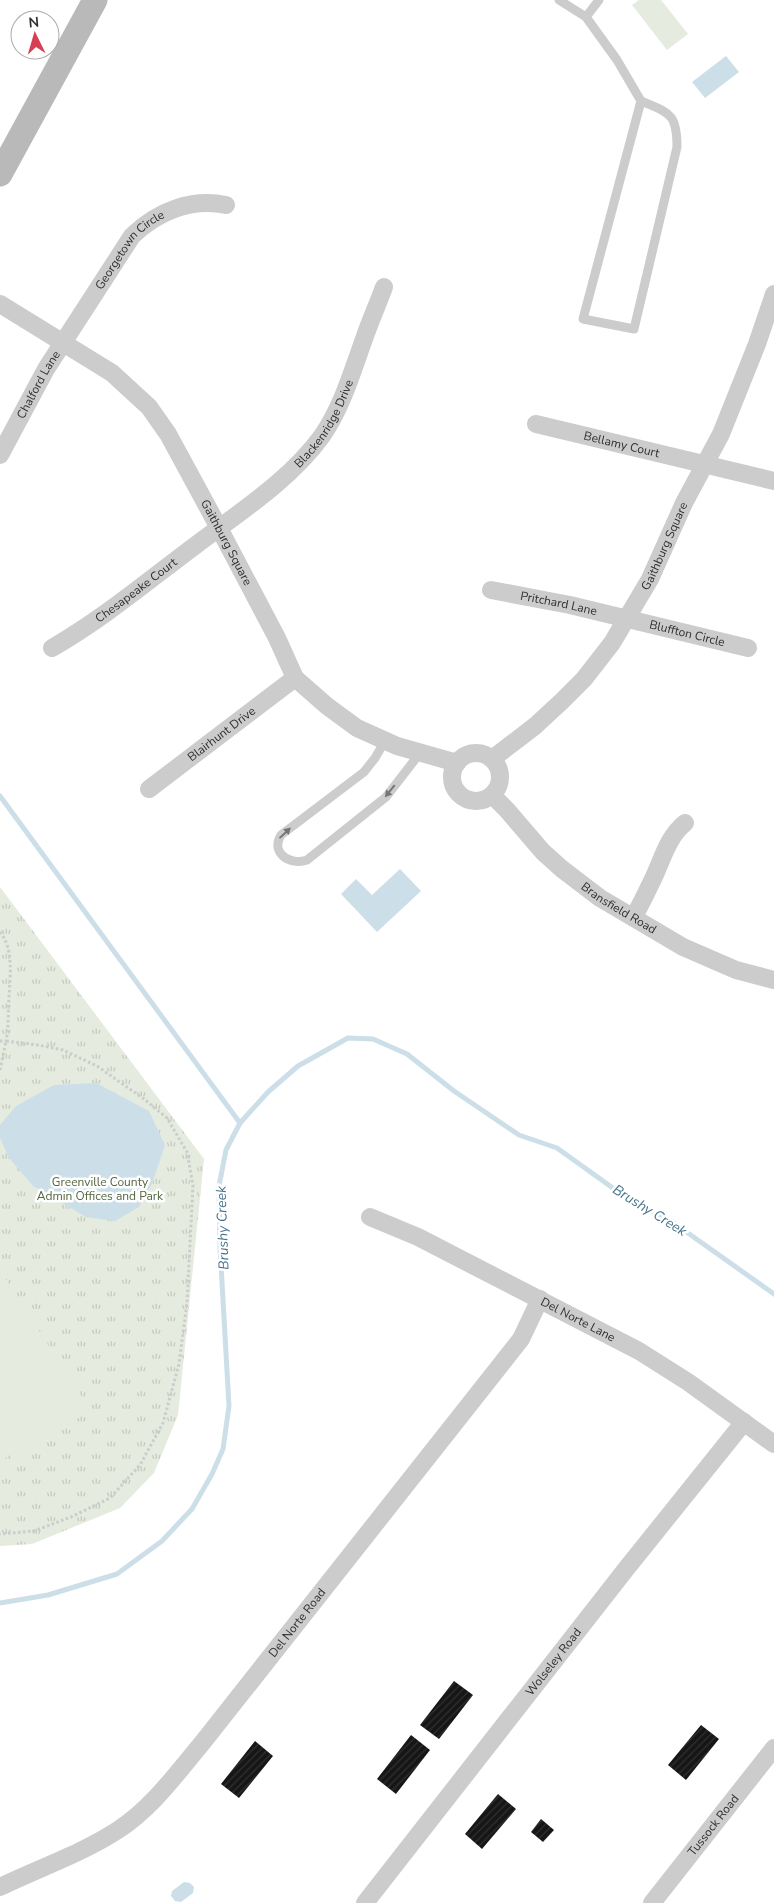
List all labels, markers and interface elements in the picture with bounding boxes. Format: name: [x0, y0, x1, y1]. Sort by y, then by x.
north arrow: [10, 10, 60, 60]
text: N: [28, 13, 40, 32]
street label: Georgetown Circle: [91, 207, 167, 293]
street label: Chalford Lane: [13, 348, 64, 422]
street label: Blackenridge Drive: [291, 377, 357, 471]
street label: Bellamy Court: [582, 428, 662, 461]
street label: Gaithburg Square: [197, 497, 256, 588]
street label: Gaithburg Square: [637, 500, 691, 593]
street label: Chesapeake Court: [92, 554, 181, 626]
street label: Pritchard Lane: [519, 588, 599, 619]
street label: Bluffton Circle: [648, 616, 727, 650]
street label: Blairhunt Drive: [184, 703, 259, 765]
one-way arrow: [385, 785, 396, 798]
one-way arrow: [278, 827, 290, 839]
street label: Bransfield Road: [578, 878, 659, 938]
park label: Greenville County Admin Offices and Park: [37, 1174, 164, 1204]
water label: Brushy Creek: [609, 1180, 691, 1241]
water label: Brushy Creek: [212, 1185, 233, 1270]
street label: Del Norte Lane: [538, 1294, 618, 1345]
street label: Del Norte Road: [265, 1585, 329, 1661]
street label: Wolseley Road: [522, 1625, 585, 1699]
street label: Tussock Road: [684, 1791, 742, 1859]

